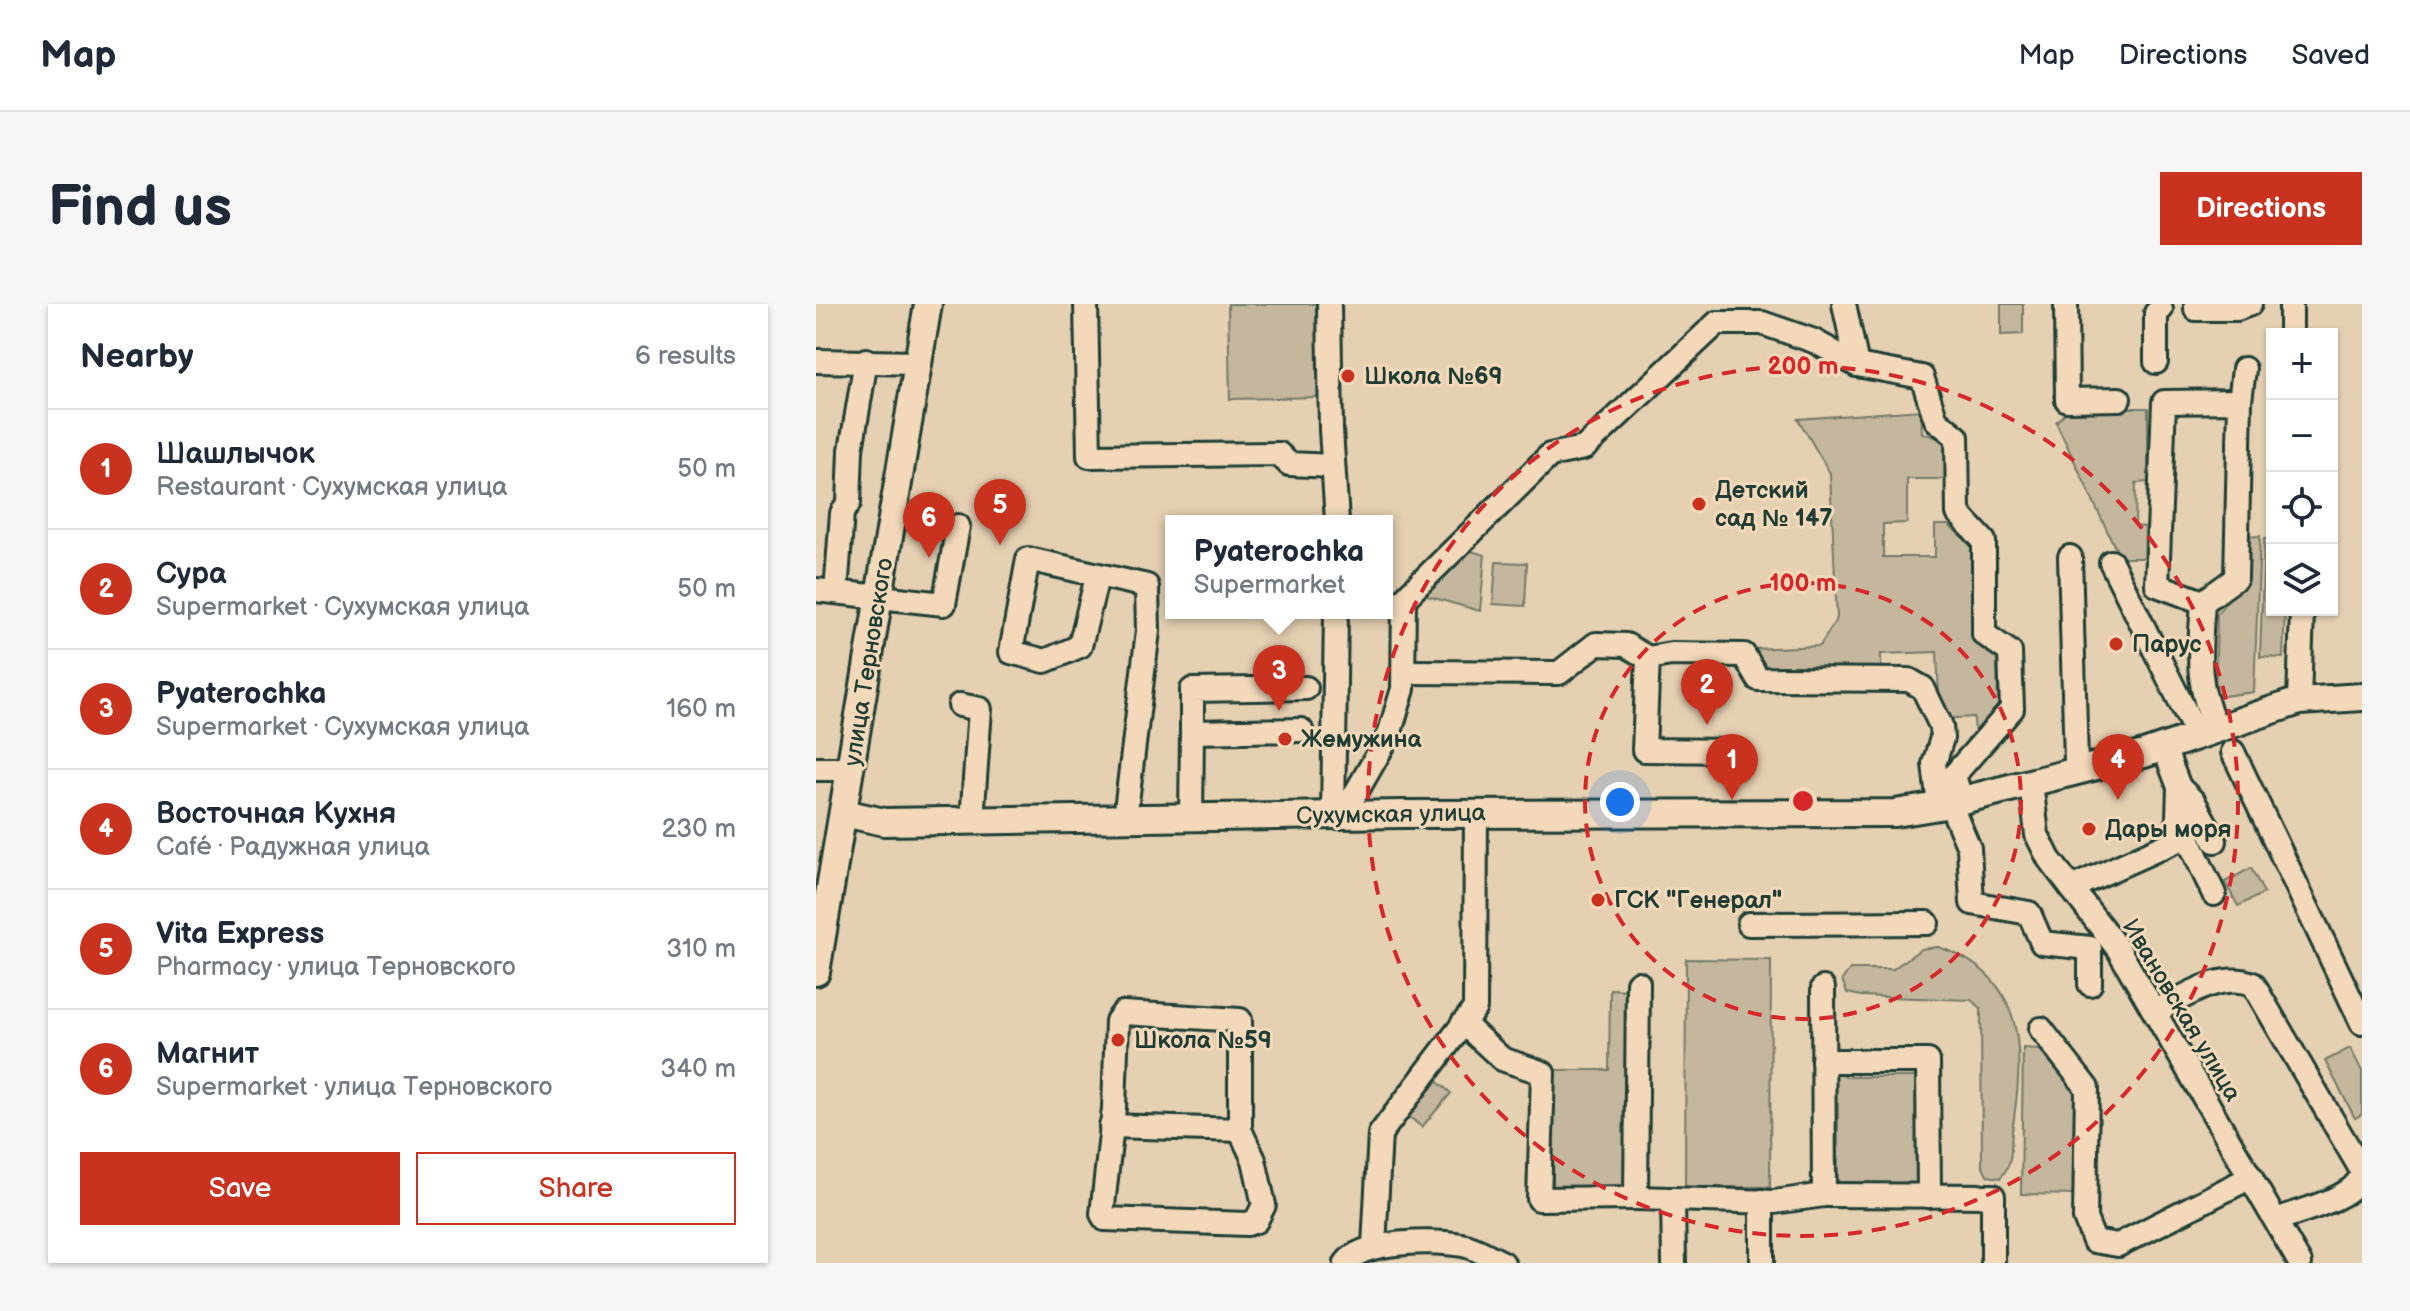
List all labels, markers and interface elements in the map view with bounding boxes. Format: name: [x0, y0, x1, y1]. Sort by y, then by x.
text: Map: [40, 33, 116, 78]
text: Map: [2018, 39, 2075, 72]
text: Directions: [2119, 39, 2247, 72]
text: Saved: [2291, 39, 2370, 72]
button: Directions: [2160, 172, 2362, 245]
text: Find us: [48, 175, 232, 242]
map controls: [2266, 328, 2338, 616]
button: +: [2266, 328, 2338, 400]
text: Nearby: [80, 336, 194, 377]
text: 6 results: [635, 341, 736, 372]
text: 200 m: [1768, 352, 1838, 381]
place label: Школа №69: [1364, 362, 1503, 391]
marker: Школа №69: [1339, 367, 1357, 385]
button: −: [2266, 400, 2338, 472]
text: Шашлычок: [156, 436, 315, 472]
text: 1: [101, 454, 111, 485]
text: 50 m: [677, 454, 736, 485]
text: Restaurant · Сухумская улица: [156, 472, 508, 503]
button: locate: [2266, 472, 2338, 544]
place label: Детский сад № 147: [1715, 476, 1833, 533]
pin: 5: [974, 479, 1026, 545]
pin: 6: [903, 492, 955, 558]
marker: Детский сад № 147: [1690, 495, 1708, 513]
popup: [1165, 515, 1393, 619]
text: Pyaterochka: [1194, 534, 1364, 570]
button: layers: [2266, 544, 2338, 616]
text: Сура: [156, 556, 227, 592]
street label: улица Терновского: [838, 556, 899, 768]
text: 100 m: [1770, 569, 1836, 598]
text: Supermarket: [1194, 570, 1345, 601]
text: 2: [98, 574, 114, 605]
text: 50 m: [677, 574, 736, 605]
text: Supermarket · Сухумская улица: [156, 592, 530, 623]
place label: Парус: [2132, 630, 2202, 659]
marker: Парус: [2107, 635, 2125, 653]
pin: 3: [1253, 645, 1305, 711]
pin: 2: [1681, 659, 1733, 725]
text: Pyaterochka: [156, 676, 327, 712]
text: 3: [98, 694, 114, 725]
text: 160 m: [666, 694, 736, 725]
text: Supermarket · Сухумская улица: [156, 712, 530, 743]
place label: Жемужина: [1301, 725, 1422, 754]
marker: Жемужина: [1276, 730, 1294, 748]
pin: 1: [1706, 734, 1758, 800]
pin: 4: [2092, 734, 2144, 800]
your location: [1600, 782, 1640, 822]
centre of rings: [1789, 787, 1817, 815]
text: Восточная Кухня: [156, 796, 396, 832]
street label: Сухумская улица: [1296, 798, 1486, 831]
text: 4: [98, 814, 114, 845]
text: 230 m: [661, 814, 736, 845]
place label: Дары моря: [2105, 815, 2232, 844]
marker: Дары моря: [2080, 820, 2098, 838]
text: Café · Радужная улица: [156, 832, 430, 863]
place label: ГСК "Генерал": [1614, 886, 1782, 915]
marker: ГСК "Генерал": [1589, 891, 1607, 909]
street label: Ивановская улица: [2116, 914, 2247, 1107]
text: Vita Express: [156, 916, 324, 952]
text: 5: [98, 934, 114, 965]
text: 310 m: [666, 934, 736, 965]
text: Pharmacy · улица Терновского: [156, 952, 516, 983]
place label: Школа №59: [1134, 1026, 1272, 1055]
marker: Школа №59: [1109, 1031, 1127, 1049]
text: Магнит: [156, 1036, 259, 1072]
text: 6: [98, 1054, 114, 1085]
text: 340 m: [660, 1054, 736, 1085]
text: Supermarket · улица Терновского: [156, 1072, 552, 1103]
button: Save: [80, 1152, 400, 1225]
button: Share: [416, 1152, 736, 1225]

